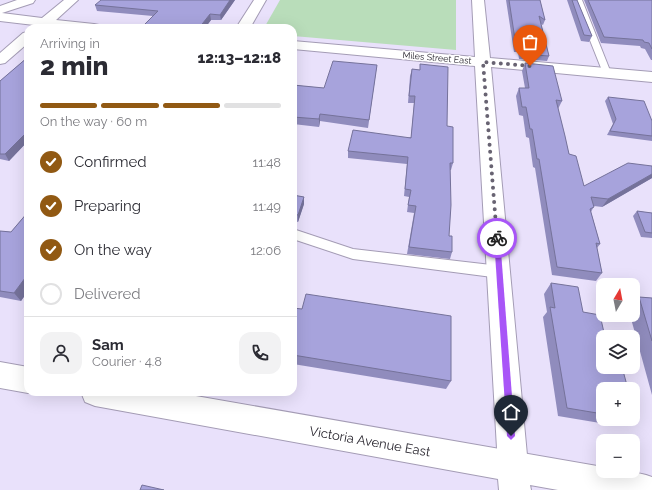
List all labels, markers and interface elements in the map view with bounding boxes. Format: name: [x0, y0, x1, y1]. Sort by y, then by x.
pin: [513, 25, 547, 66]
icon: bag: [519, 31, 541, 53]
text: Arriving in: [40, 36, 100, 51]
text: 12:13–12:18: [197, 49, 281, 67]
street label: Miles Street East: [402, 50, 472, 66]
text: 2 min: [40, 51, 108, 81]
text: On the way · 60 m: [40, 114, 147, 129]
icon: check: [40, 151, 62, 173]
text: Confirmed: [74, 153, 147, 171]
text: 11:48: [253, 155, 281, 170]
icon: check: [40, 195, 62, 217]
text: Preparing: [74, 197, 141, 215]
text: 11:49: [253, 199, 281, 214]
courier: [477, 218, 517, 258]
icon: bike: [486, 227, 508, 249]
icon: check: [40, 239, 62, 261]
text: On the way: [74, 241, 152, 259]
text: 12:06: [250, 243, 281, 258]
north arrow: [596, 278, 640, 322]
map controls: [596, 278, 640, 478]
text: Delivered: [74, 285, 141, 303]
button: layers: [596, 330, 640, 374]
button: person: [40, 332, 82, 374]
button: phone: [239, 332, 281, 374]
text: Sam: [92, 336, 124, 354]
text: Courier · 4.8: [92, 354, 162, 369]
button: +: [596, 382, 640, 426]
pin: [494, 395, 528, 436]
icon: home: [500, 401, 522, 423]
street label: Victoria Avenue East: [308, 423, 432, 460]
button: −: [596, 434, 640, 478]

